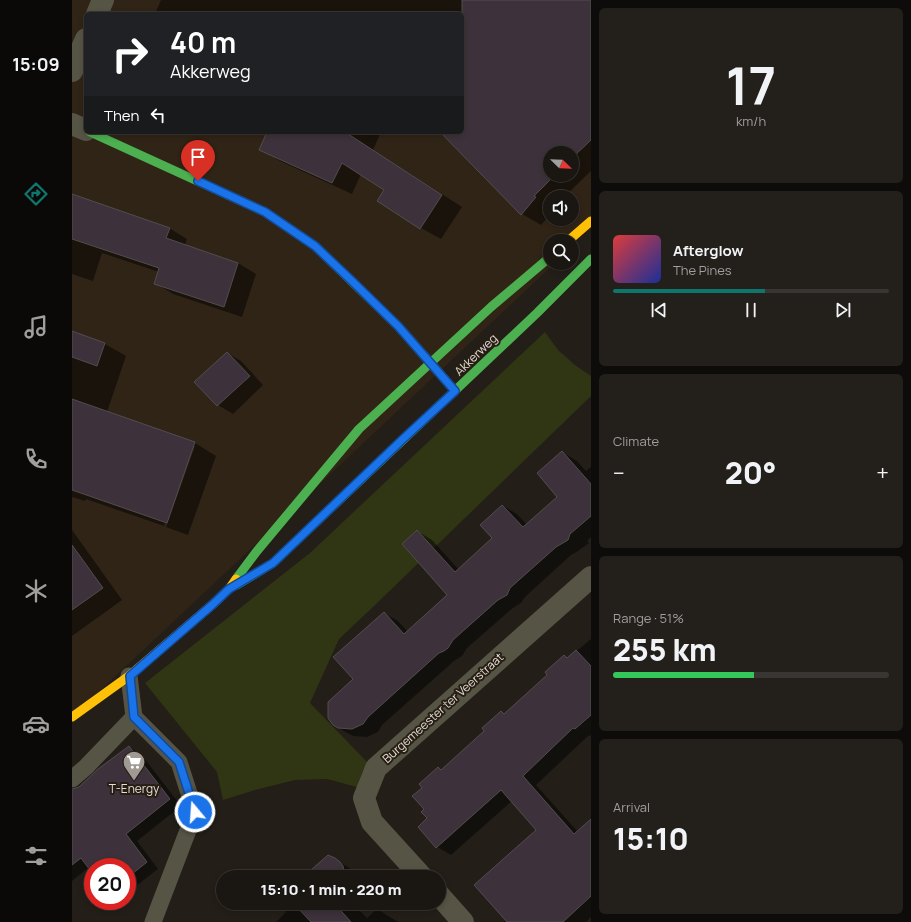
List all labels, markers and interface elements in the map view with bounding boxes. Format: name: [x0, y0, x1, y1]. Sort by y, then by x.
text: 40 m: [170, 23, 236, 61]
icon: right: [104, 28, 156, 80]
text: 17: [726, 50, 776, 121]
text: 15:09: [12, 52, 60, 76]
text: Akkerweg: [170, 59, 251, 83]
icon: left: [147, 104, 169, 126]
text: Then: [104, 105, 139, 126]
text: km/h: [736, 112, 766, 130]
pin: [181, 140, 215, 181]
icon: arrive: [187, 146, 209, 168]
north arrow: [543, 146, 579, 182]
map controls: [543, 146, 579, 270]
icon: directions: [22, 180, 50, 208]
button: sound: [543, 190, 579, 226]
button: search: [543, 234, 579, 270]
text: Afterglow: [673, 240, 744, 261]
text: The Pines: [673, 261, 732, 279]
icon: previous: [648, 299, 670, 321]
icon: pause: [740, 299, 762, 321]
icon: next: [832, 299, 854, 321]
icon: music: [22, 313, 50, 341]
street label: Akkerweg: [450, 330, 501, 379]
text: Climate: [613, 432, 659, 450]
icon: phone: [22, 445, 50, 473]
text: 20°: [725, 452, 777, 493]
text: −: [613, 458, 625, 488]
text: +: [876, 458, 889, 488]
icon: climate: [22, 577, 50, 605]
text: Range · 51%: [613, 609, 684, 627]
text: 255 km: [613, 629, 717, 670]
street label: Burgemeester ter Veerstraat: [378, 648, 507, 767]
icon: car: [22, 710, 50, 738]
supermarket icon: T-Energy: [121, 749, 147, 782]
place label: T-Energy: [109, 780, 160, 797]
position arrow: [174, 791, 216, 833]
text: Arrival: [613, 798, 650, 816]
text: 15:10: [613, 818, 689, 859]
icon: filters: [22, 842, 50, 870]
speed limit sign: 20: [84, 858, 136, 910]
text: 15:10 · 1 min · 220 m: [261, 879, 401, 900]

